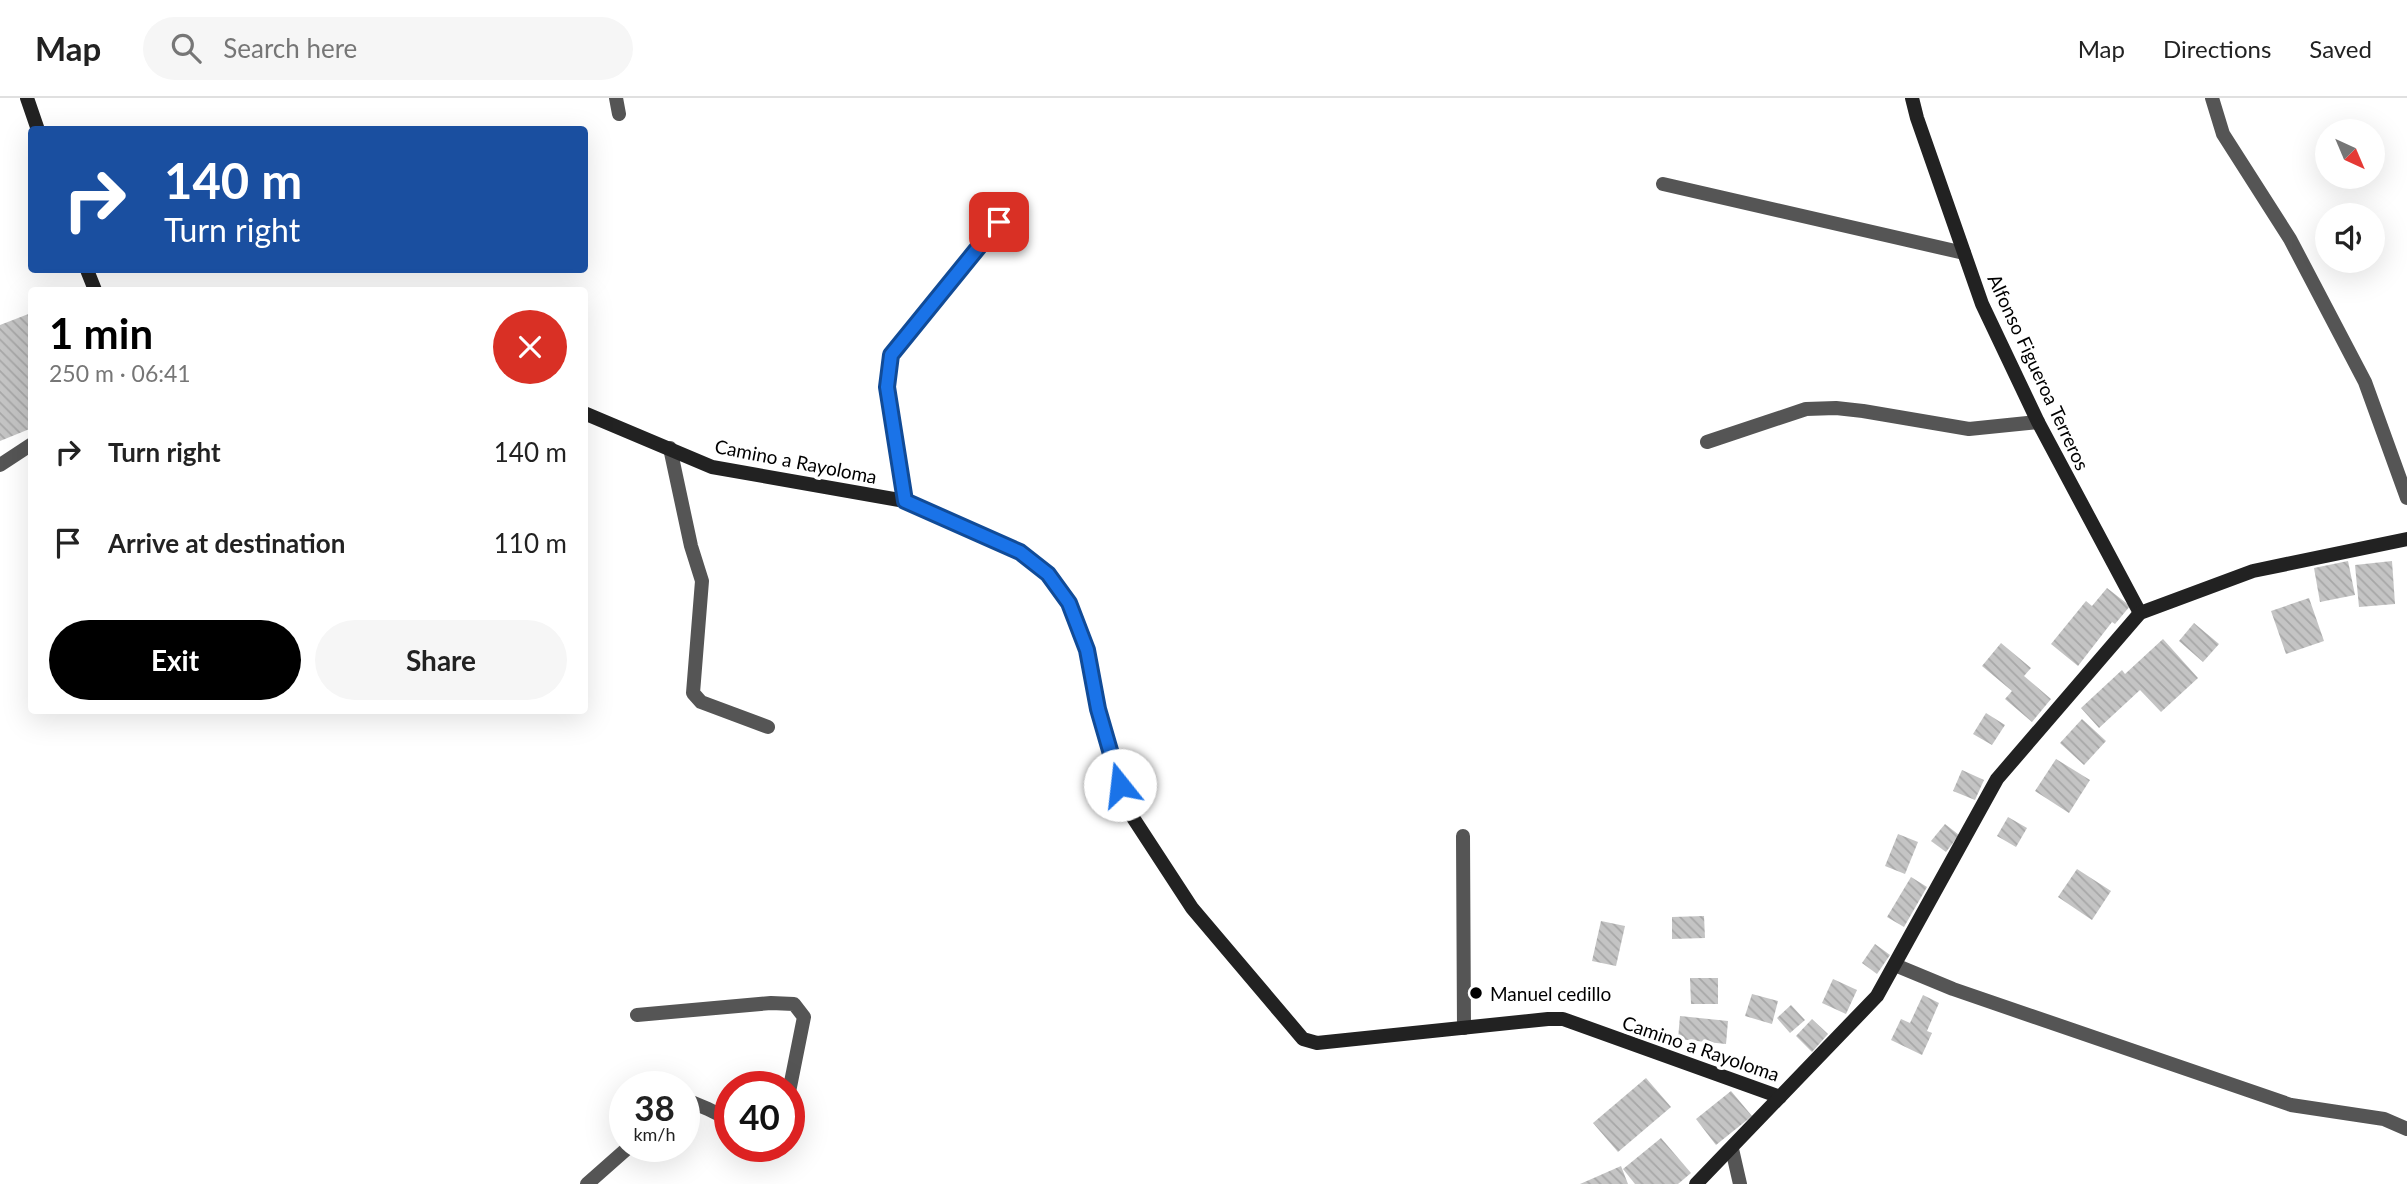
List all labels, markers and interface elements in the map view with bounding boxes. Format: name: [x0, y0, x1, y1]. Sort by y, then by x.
search box: [143, 17, 633, 80]
text: Map: [35, 28, 101, 68]
icon: search: [167, 29, 205, 67]
text: Search here: [223, 32, 357, 64]
text: Map: [2078, 34, 2125, 63]
text: Directions: [2163, 34, 2271, 63]
text: Saved: [2309, 34, 2372, 63]
north arrow: [2315, 119, 2385, 189]
map controls: [2315, 119, 2385, 273]
text: 140 m: [164, 151, 302, 209]
icon: right: [49, 154, 140, 245]
pin: [969, 192, 1029, 252]
icon: arrive: [980, 203, 1018, 241]
button: sound: [2315, 203, 2385, 273]
text: Turn right: [164, 210, 300, 249]
street label: Alfonso Figueroa Terreros: [1983, 270, 2095, 474]
text: 1 min: [49, 308, 153, 358]
button: close: [493, 310, 567, 384]
text: 250 m · 06:41: [49, 359, 191, 387]
icon: right: [49, 433, 87, 471]
street label: Camino a Rayoloma: [713, 434, 879, 488]
text: Turn right: [108, 436, 221, 468]
text: 140 m: [494, 436, 567, 468]
icon: arrive: [49, 524, 87, 562]
text: Arrive at destination: [108, 527, 345, 559]
text: 110 m: [494, 527, 567, 559]
button: Exit: [49, 620, 301, 700]
button: Share: [315, 620, 567, 700]
position arrow: [1083, 748, 1157, 822]
place label: Manuel cedillo: [1490, 982, 1611, 1005]
marker: Manuel cedillo: [1468, 985, 1484, 1001]
street label: Camino a Rayoloma: [1619, 1010, 1783, 1086]
speed limit sign: 40: [714, 1071, 805, 1162]
text: 38: [634, 1086, 675, 1128]
text: km/h: [633, 1123, 676, 1145]

